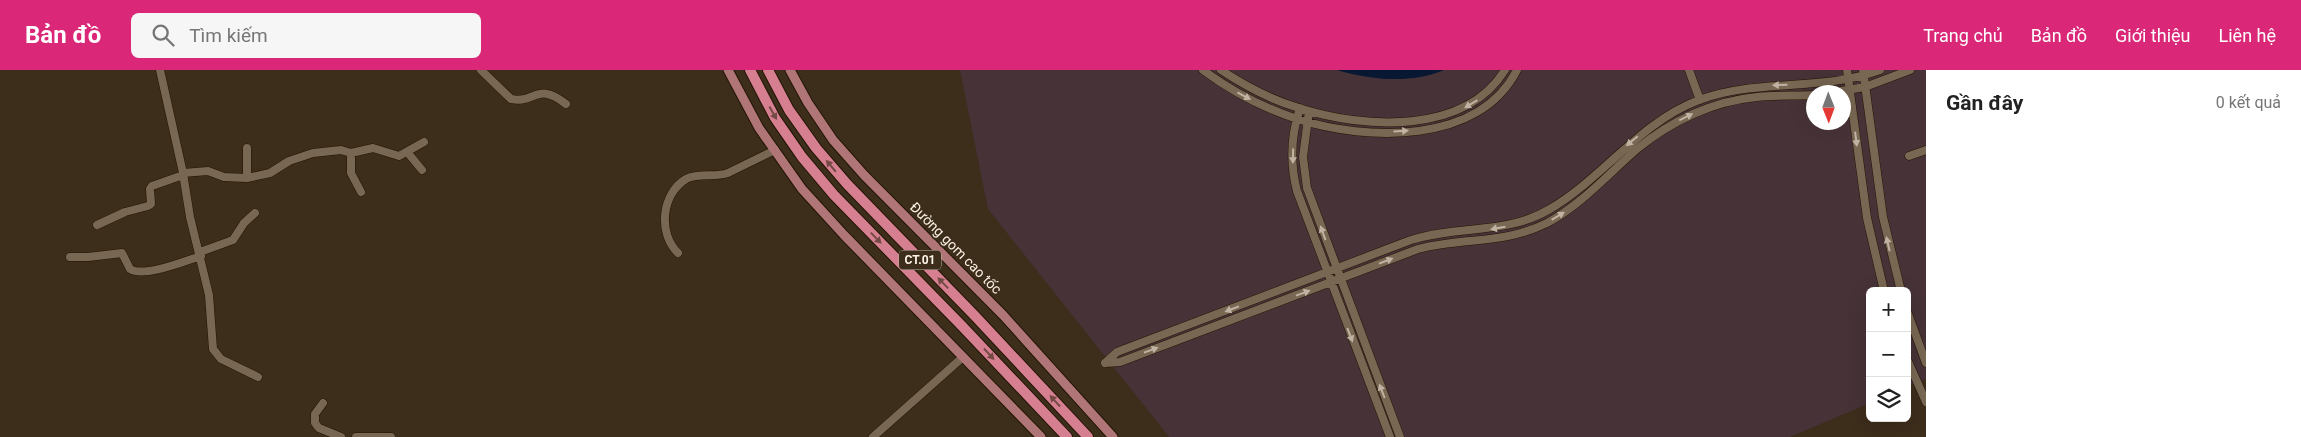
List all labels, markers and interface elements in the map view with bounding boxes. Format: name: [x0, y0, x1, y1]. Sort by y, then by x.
search box: [131, 13, 481, 58]
text: Bản đồ: [25, 21, 101, 49]
icon: search: [149, 21, 177, 49]
text: Tìm kiếm: [189, 24, 268, 47]
text: Trang chủ: [1923, 25, 2003, 46]
text: Bản đồ: [2031, 25, 2087, 46]
text: Giới thiệu: [2115, 25, 2191, 46]
text: Liên hệ: [2219, 25, 2276, 46]
one-way arrow: [1772, 82, 1788, 90]
north arrow: [1806, 85, 1851, 130]
text: Gần đây: [1946, 91, 2023, 115]
one-way arrow: [1237, 92, 1252, 100]
text: 0 kết quả: [2216, 93, 2281, 112]
one-way arrow: [1465, 100, 1478, 109]
one-way arrow: [768, 106, 777, 119]
one-way arrow: [1679, 113, 1693, 121]
one-way arrow: [1393, 127, 1409, 135]
one-way arrow: [1852, 131, 1860, 147]
one-way arrow: [1625, 135, 1638, 146]
one-way arrow: [1289, 149, 1297, 165]
one-way arrow: [826, 160, 837, 172]
street label: Đường gom cao tốc: [907, 199, 1005, 297]
one-way arrow: [1551, 212, 1564, 221]
one-way arrow: [1489, 225, 1505, 233]
one-way arrow: [1319, 226, 1326, 241]
one-way arrow: [870, 231, 882, 243]
one-way arrow: [1884, 236, 1892, 251]
road number: CT.01: [899, 250, 941, 270]
one-way arrow: [1378, 257, 1393, 264]
one-way arrow: [937, 278, 949, 290]
map controls: [1866, 287, 1911, 422]
button: +: [1866, 287, 1911, 332]
one-way arrow: [1296, 289, 1311, 296]
one-way arrow: [1224, 305, 1239, 313]
one-way arrow: [1346, 328, 1354, 343]
button: −: [1866, 332, 1911, 377]
one-way arrow: [1144, 346, 1159, 354]
one-way arrow: [983, 348, 995, 360]
button: layers: [1866, 377, 1911, 422]
one-way arrow: [1378, 384, 1386, 399]
one-way arrow: [1049, 396, 1061, 408]

